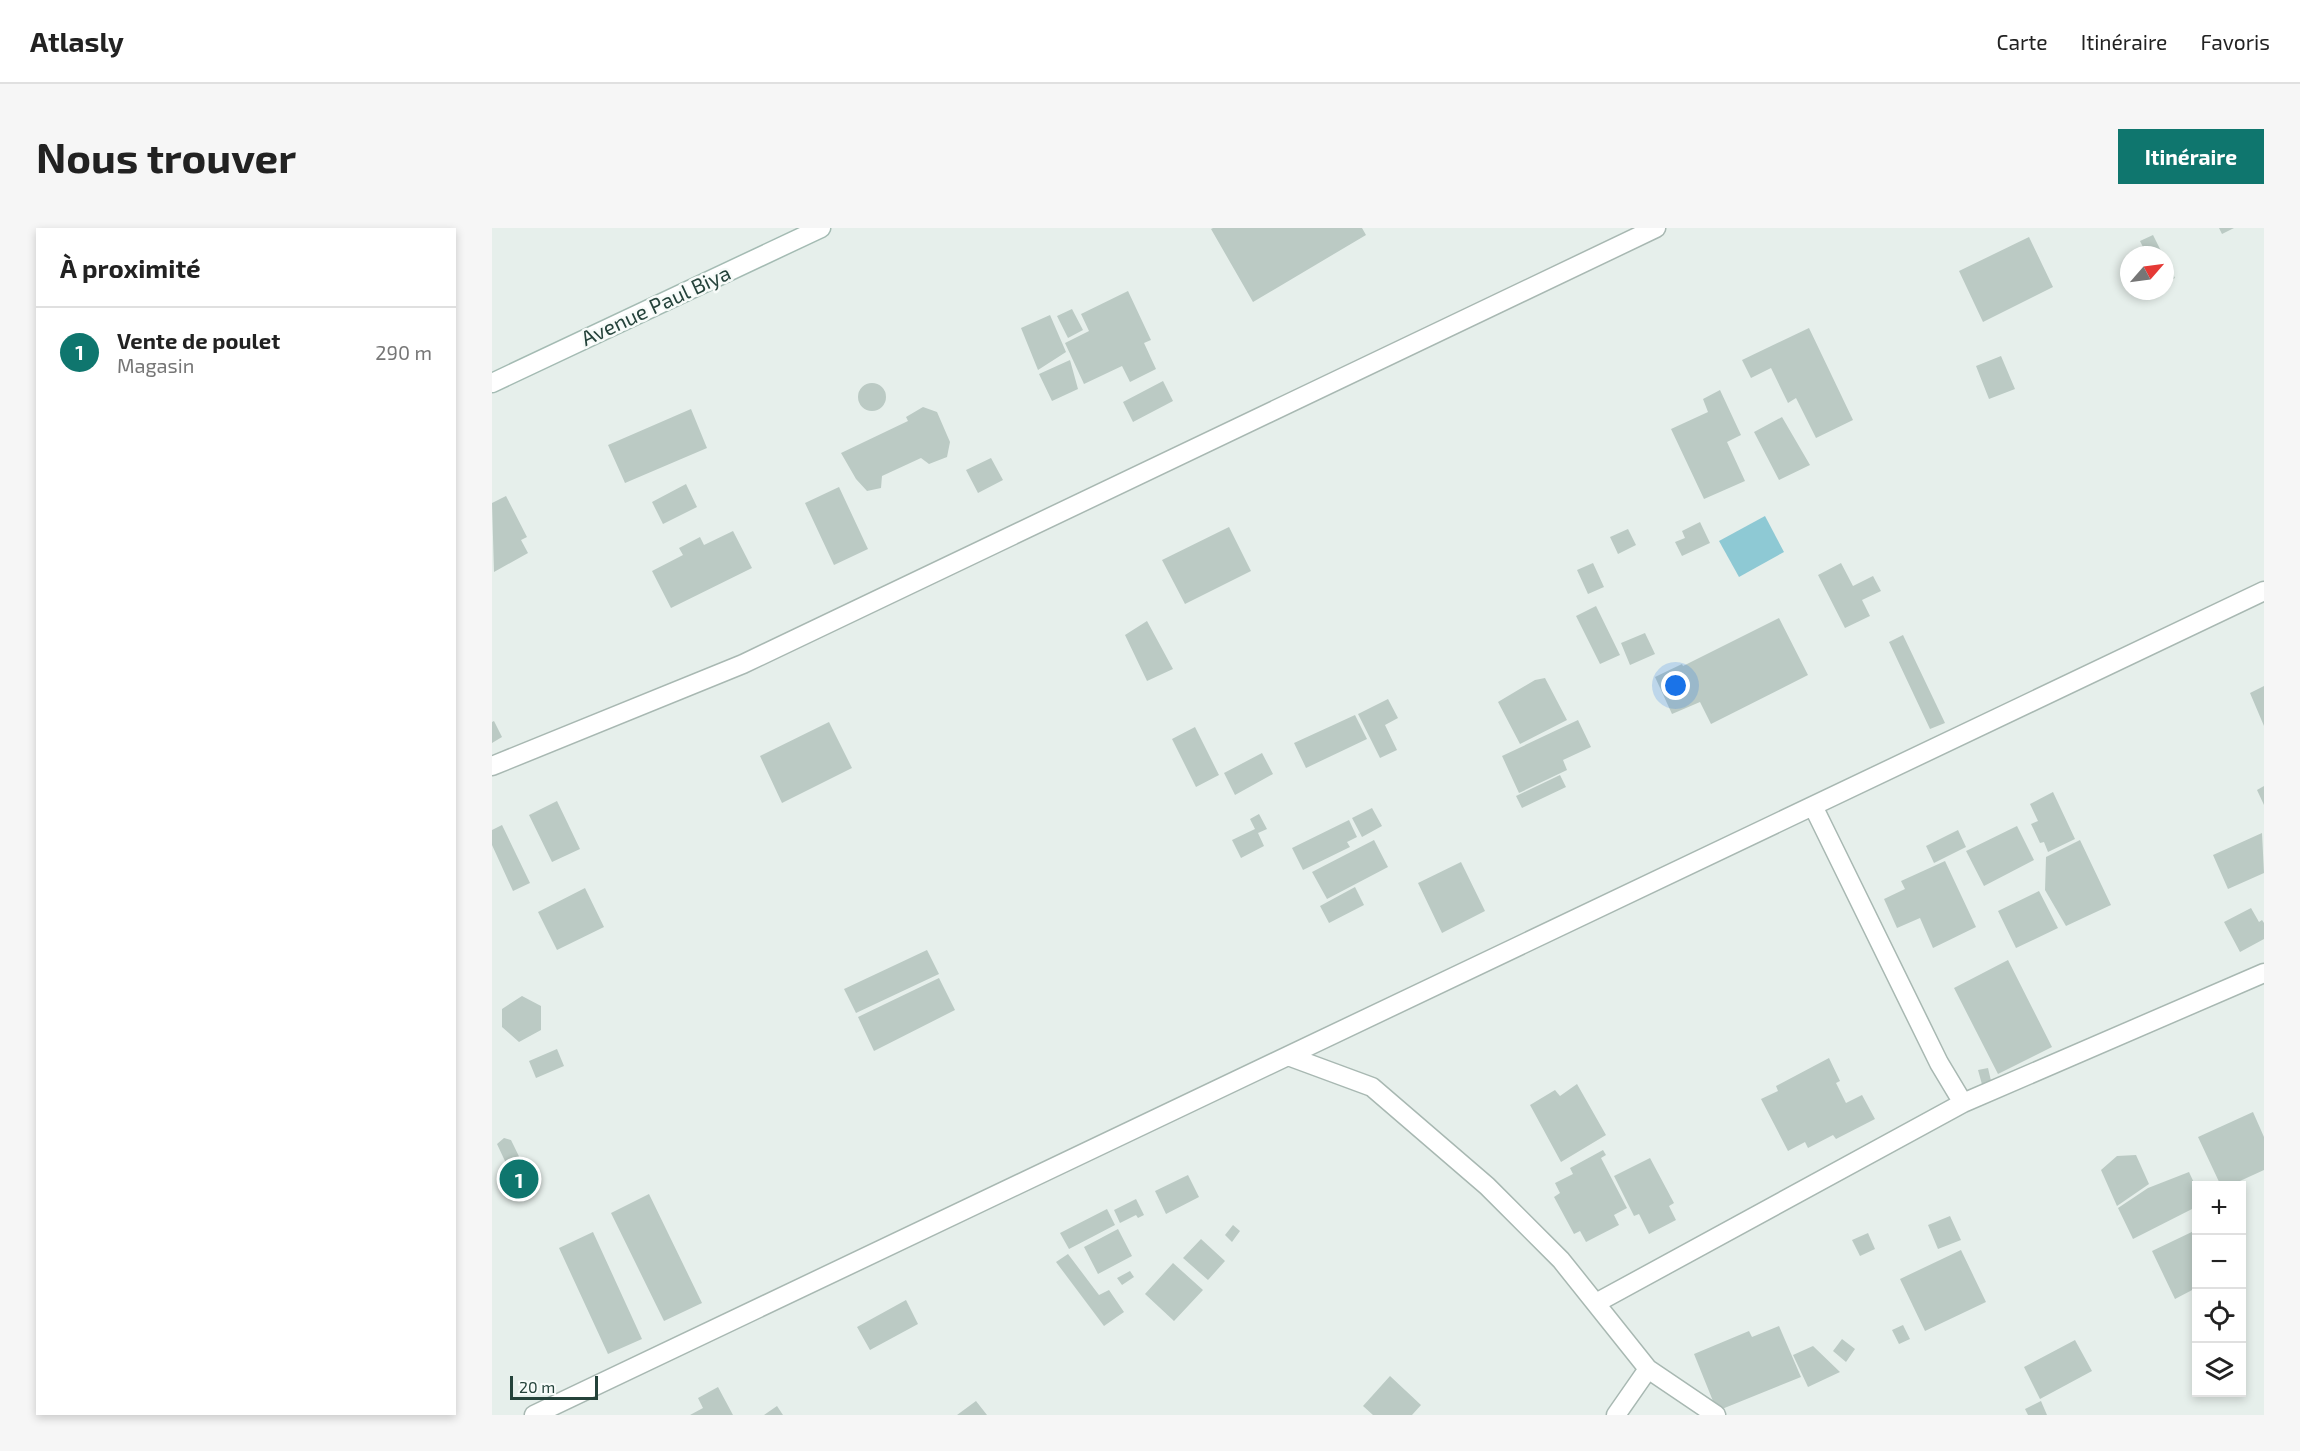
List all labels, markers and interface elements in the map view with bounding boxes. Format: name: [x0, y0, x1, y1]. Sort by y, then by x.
text: Atlasly: [30, 24, 124, 58]
text: Carte: [1996, 29, 2048, 54]
text: Itinéraire: [2081, 29, 2167, 54]
text: Favoris: [2200, 29, 2270, 54]
button: Itinéraire: [2118, 129, 2264, 184]
text: Nous trouver: [36, 131, 296, 181]
north arrow: [2120, 246, 2174, 300]
text: À proximité: [60, 252, 201, 283]
street label: Avenue Paul Biya: [577, 259, 734, 350]
text: Vente de poulet: [117, 327, 280, 353]
text: 1: [75, 340, 84, 364]
text: 290 m: [375, 340, 432, 364]
text: Magasin: [117, 353, 194, 377]
your location: [1661, 671, 1690, 700]
pin: 1: [500, 1156, 538, 1202]
map controls: [2192, 1181, 2246, 1397]
button: +: [2192, 1181, 2246, 1235]
button: −: [2192, 1235, 2246, 1289]
button: locate: [2192, 1289, 2246, 1343]
button: layers: [2192, 1343, 2246, 1397]
scale bar: [510, 1373, 598, 1400]
text: 20 m: [519, 1377, 555, 1396]

